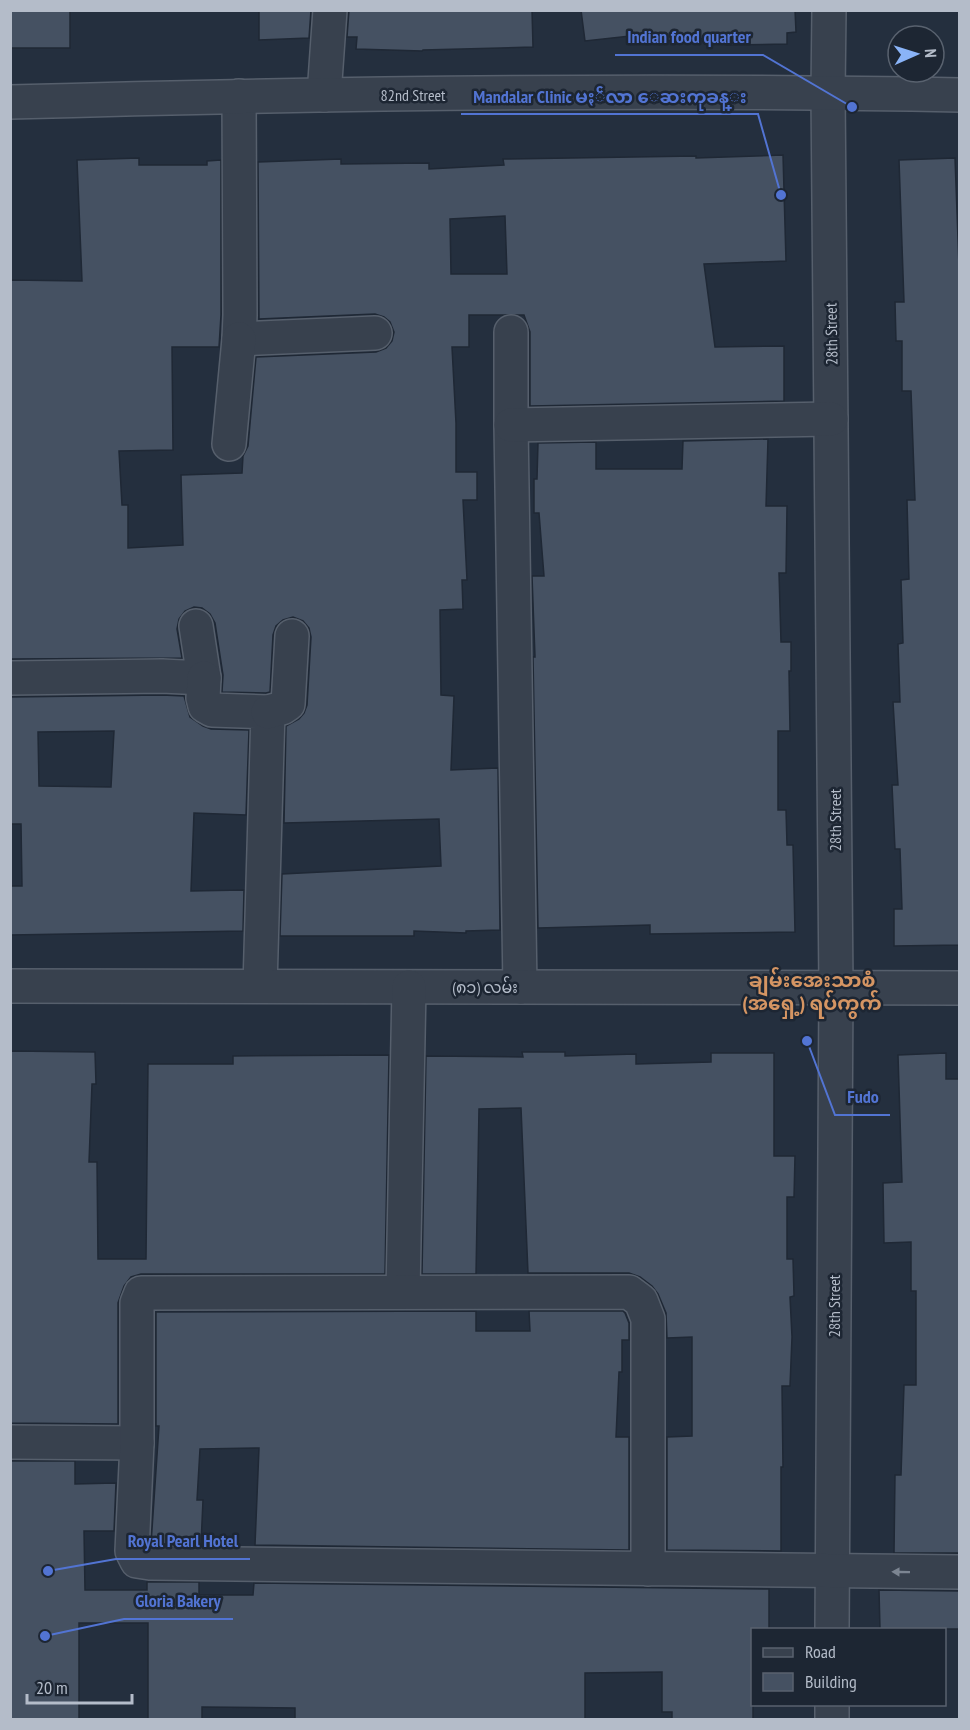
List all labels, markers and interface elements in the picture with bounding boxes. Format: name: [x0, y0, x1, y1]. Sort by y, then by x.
callout: Indian food quarter: [615, 19, 763, 55]
north arrow: [886, 24, 946, 84]
text: Indian food quarter: [627, 25, 751, 48]
text: N: [921, 48, 941, 58]
callout: Mandalar Clinic မႏၲလာ ေဆးကုခန္း: [461, 78, 758, 114]
street label: 82nd Street: [381, 85, 446, 105]
text: Mandalar Clinic မႏၲလာ ေဆးကုခန္း: [473, 85, 747, 111]
street label: 28th Street: [820, 302, 842, 365]
street label: 28th Street: [825, 788, 845, 851]
district label: ချမ်းအေးသာစံ (အရှေ့) ရပ်ကွက်: [742, 967, 882, 1019]
street label: (၈၁) လမ်း: [452, 976, 518, 997]
callout: Fudo: [835, 1079, 890, 1115]
text: Fudo: [847, 1085, 879, 1108]
street label: 28th Street: [824, 1274, 844, 1337]
callout: Royal Pearl Hotel: [116, 1523, 250, 1559]
text: Royal Pearl Hotel: [128, 1529, 239, 1552]
one-way arrow: [892, 1567, 911, 1577]
callout: Gloria Bakery: [124, 1583, 233, 1619]
text: Gloria Bakery: [135, 1589, 222, 1612]
legend: [751, 1628, 946, 1706]
text: Road: [805, 1640, 836, 1663]
scale bar: [27, 1667, 132, 1705]
text: Building: [805, 1670, 857, 1693]
text: 20 m: [36, 1676, 68, 1699]

